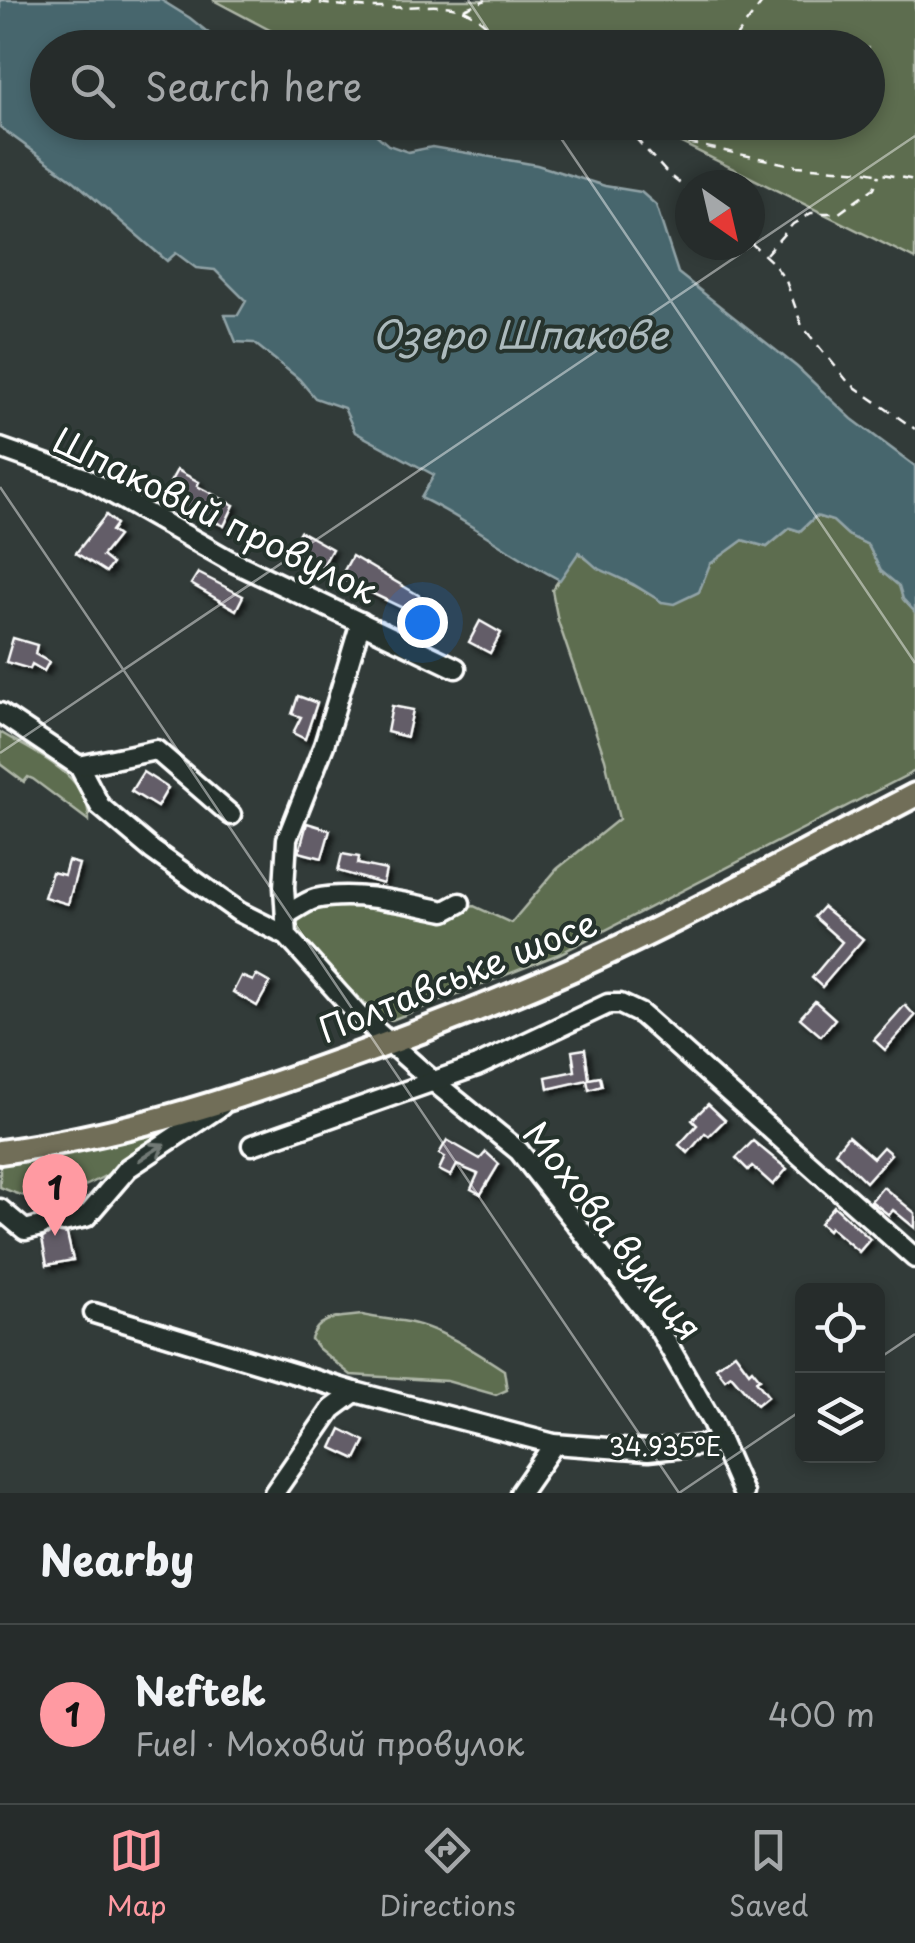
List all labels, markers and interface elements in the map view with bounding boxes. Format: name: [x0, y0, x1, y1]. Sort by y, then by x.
search box: [30, 30, 885, 140]
text: Search here: [145, 57, 362, 114]
icon: search: [65, 58, 120, 113]
north arrow: [675, 170, 765, 260]
water label: Озеро Шпакове: [372, 305, 670, 362]
street label: Шпаковий провулок: [45, 412, 387, 616]
your location: [397, 597, 448, 648]
street label: Полтавське шосе: [310, 895, 604, 1055]
street label: Мохова вулиця: [511, 1109, 717, 1351]
one-way arrow: [137, 1142, 165, 1163]
pin: 1: [22, 1154, 88, 1236]
map controls: [795, 1283, 885, 1463]
button: locate: [795, 1283, 885, 1373]
button: layers: [795, 1373, 885, 1463]
text: 34.935°E: [609, 1427, 721, 1465]
text: Nearby: [40, 1527, 194, 1590]
text: Neftek: [135, 1662, 266, 1719]
text: 1: [65, 1690, 80, 1738]
text: 400 m: [768, 1690, 875, 1738]
text: Fuel · Моховий провулок: [135, 1719, 524, 1767]
tab: Map: [107, 1823, 166, 1926]
tab: Directions: [380, 1823, 516, 1926]
tab: Saved: [729, 1823, 808, 1926]

